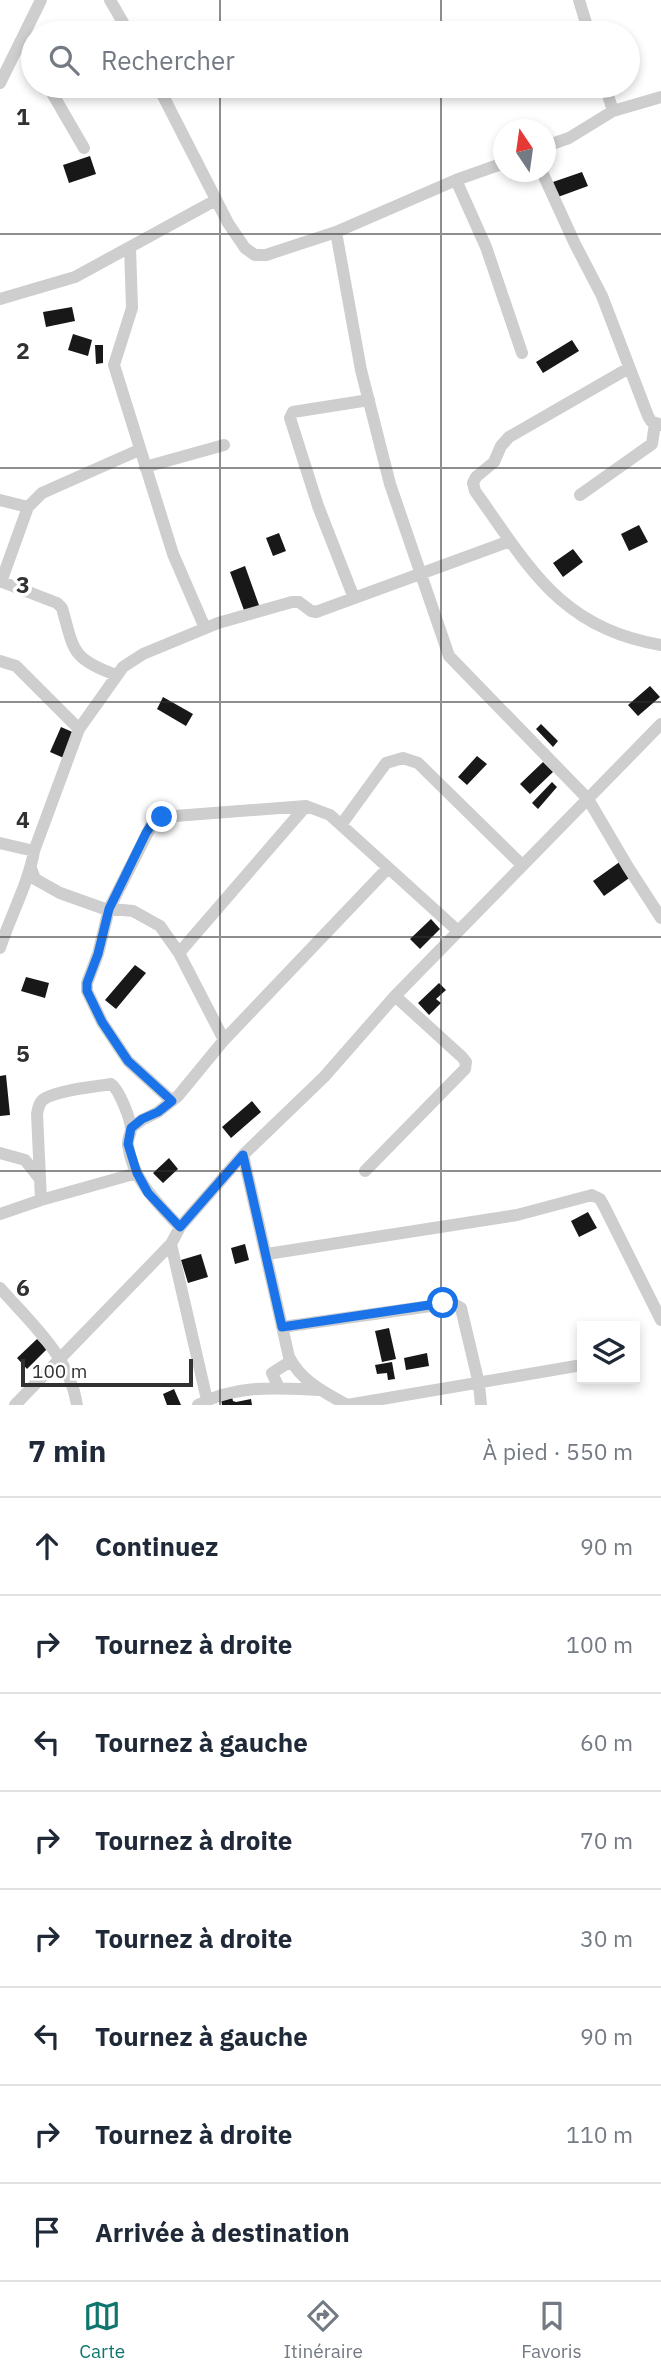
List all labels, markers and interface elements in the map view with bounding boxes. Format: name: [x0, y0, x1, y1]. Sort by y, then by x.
search box: [21, 21, 640, 98]
icon: search: [45, 41, 83, 79]
text: Rechercher: [101, 43, 235, 77]
text: 1: [16, 101, 30, 131]
north arrow: [493, 119, 556, 182]
text: 2: [16, 335, 30, 365]
text: 3: [16, 569, 30, 599]
route end: [146, 801, 177, 832]
text: 4: [16, 804, 30, 834]
text: 5: [16, 1038, 30, 1068]
text: 6: [16, 1272, 30, 1302]
route start: [427, 1287, 458, 1318]
map controls: [577, 1321, 640, 1384]
button: layers: [577, 1321, 640, 1384]
scale bar: [21, 1356, 192, 1388]
text: 100 m: [32, 1359, 87, 1383]
text: 7 min: [28, 1431, 106, 1470]
text: À pied · 550 m: [483, 1436, 633, 1466]
icon: ahead: [28, 1527, 66, 1565]
text: Continuez: [95, 1529, 218, 1563]
text: 90 m: [580, 1531, 633, 1561]
icon: right: [28, 1625, 66, 1663]
text: Tournez à droite: [95, 1627, 292, 1661]
text: 100 m: [566, 1629, 633, 1659]
icon: left: [28, 1723, 66, 1761]
text: Tournez à gauche: [95, 1725, 308, 1759]
text: 60 m: [580, 1727, 633, 1757]
icon: right: [28, 1821, 66, 1859]
text: Tournez à droite: [95, 1823, 292, 1857]
text: 70 m: [580, 1825, 633, 1855]
icon: right: [28, 1919, 66, 1957]
text: Tournez à droite: [95, 1921, 292, 1955]
text: 30 m: [580, 1923, 633, 1953]
icon: left: [28, 2017, 66, 2055]
text: Tournez à gauche: [95, 2019, 308, 2053]
text: 90 m: [580, 2021, 633, 2051]
icon: right: [28, 2115, 66, 2153]
text: Tournez à droite: [95, 2117, 292, 2151]
text: 110 m: [566, 2119, 633, 2149]
icon: arrive: [28, 2213, 66, 2251]
text: Arrivée à destination: [95, 2215, 350, 2249]
tab: Carte: [79, 2297, 125, 2363]
tab: Itinéraire: [284, 2297, 363, 2363]
tab: Favoris: [521, 2297, 582, 2363]

